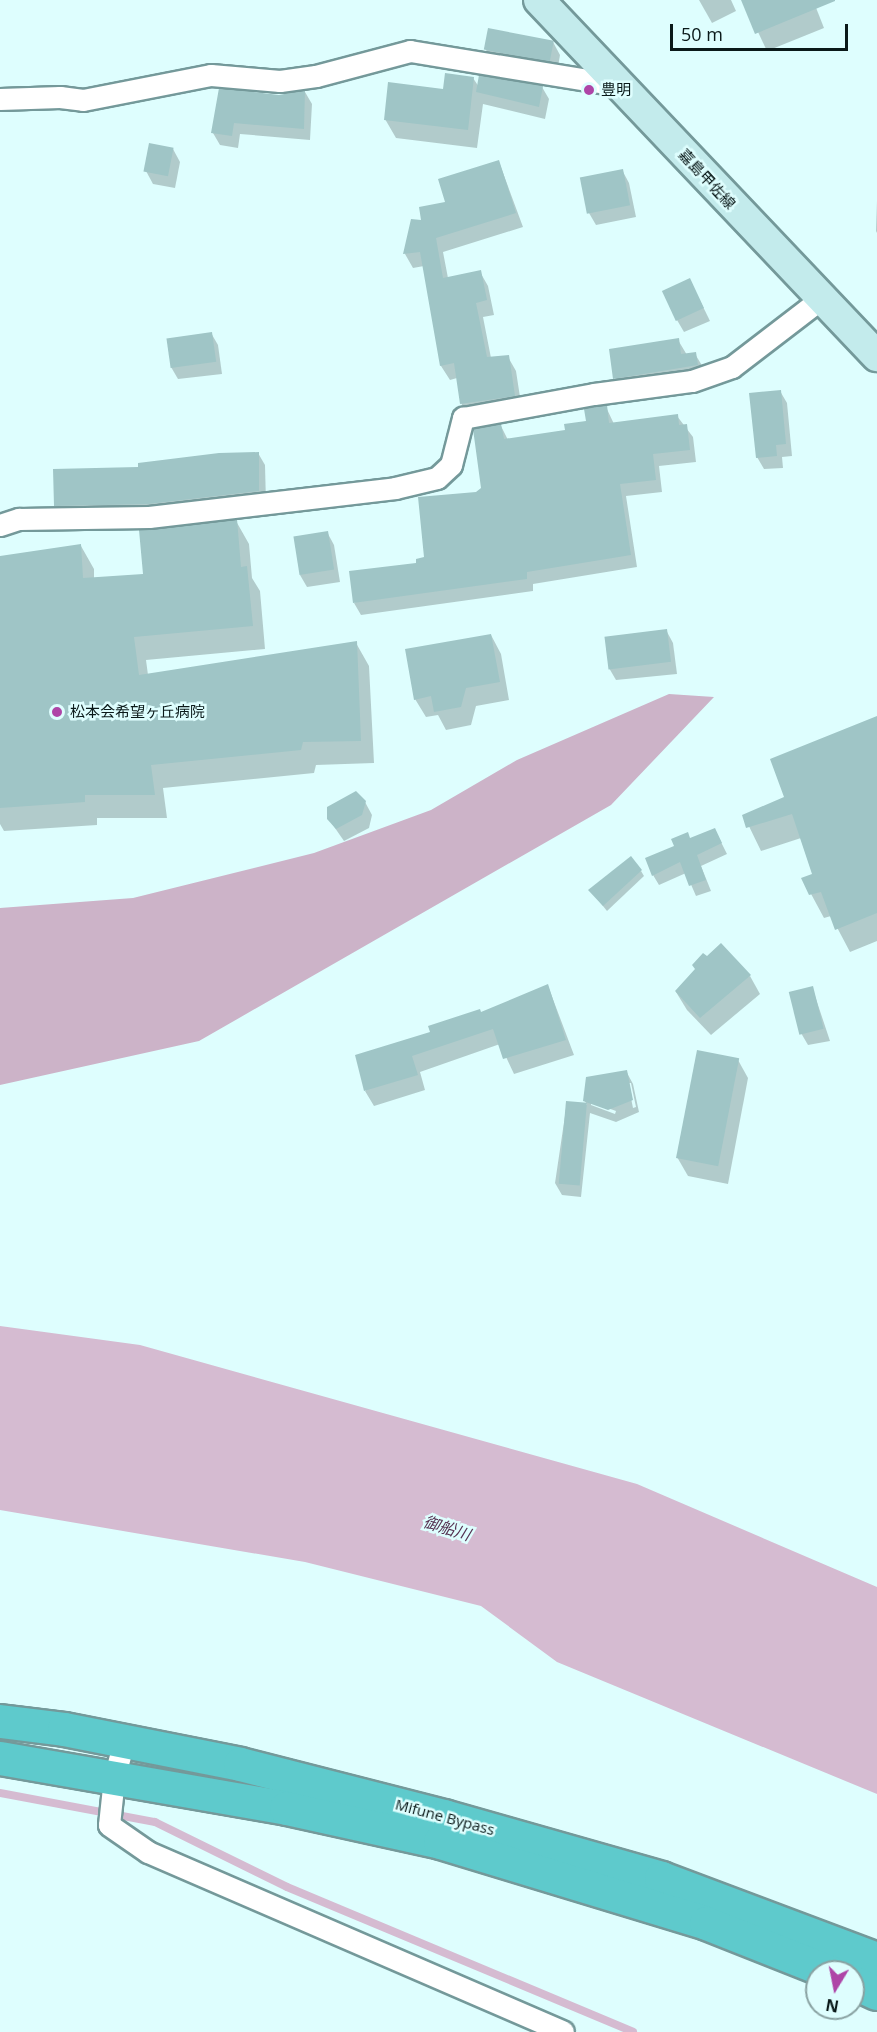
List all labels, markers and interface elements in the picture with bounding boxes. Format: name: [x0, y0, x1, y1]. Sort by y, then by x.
scale bar: [673, 12, 852, 50]
text: 50 m: [681, 22, 723, 46]
place label: 豊明: [601, 81, 631, 99]
marker: 豊明: [582, 83, 596, 97]
street label: 嘉島甲佐線: [675, 145, 739, 213]
marker: 松本会希望ヶ丘病院: [48, 703, 66, 721]
place label: 松本会希望ヶ丘病院: [70, 703, 205, 721]
water label: 御船川: [421, 1512, 473, 1544]
street label: Mifune Bypass: [393, 1795, 497, 1839]
north arrow: [805, 1960, 865, 2020]
text: N: [824, 1994, 841, 2018]

